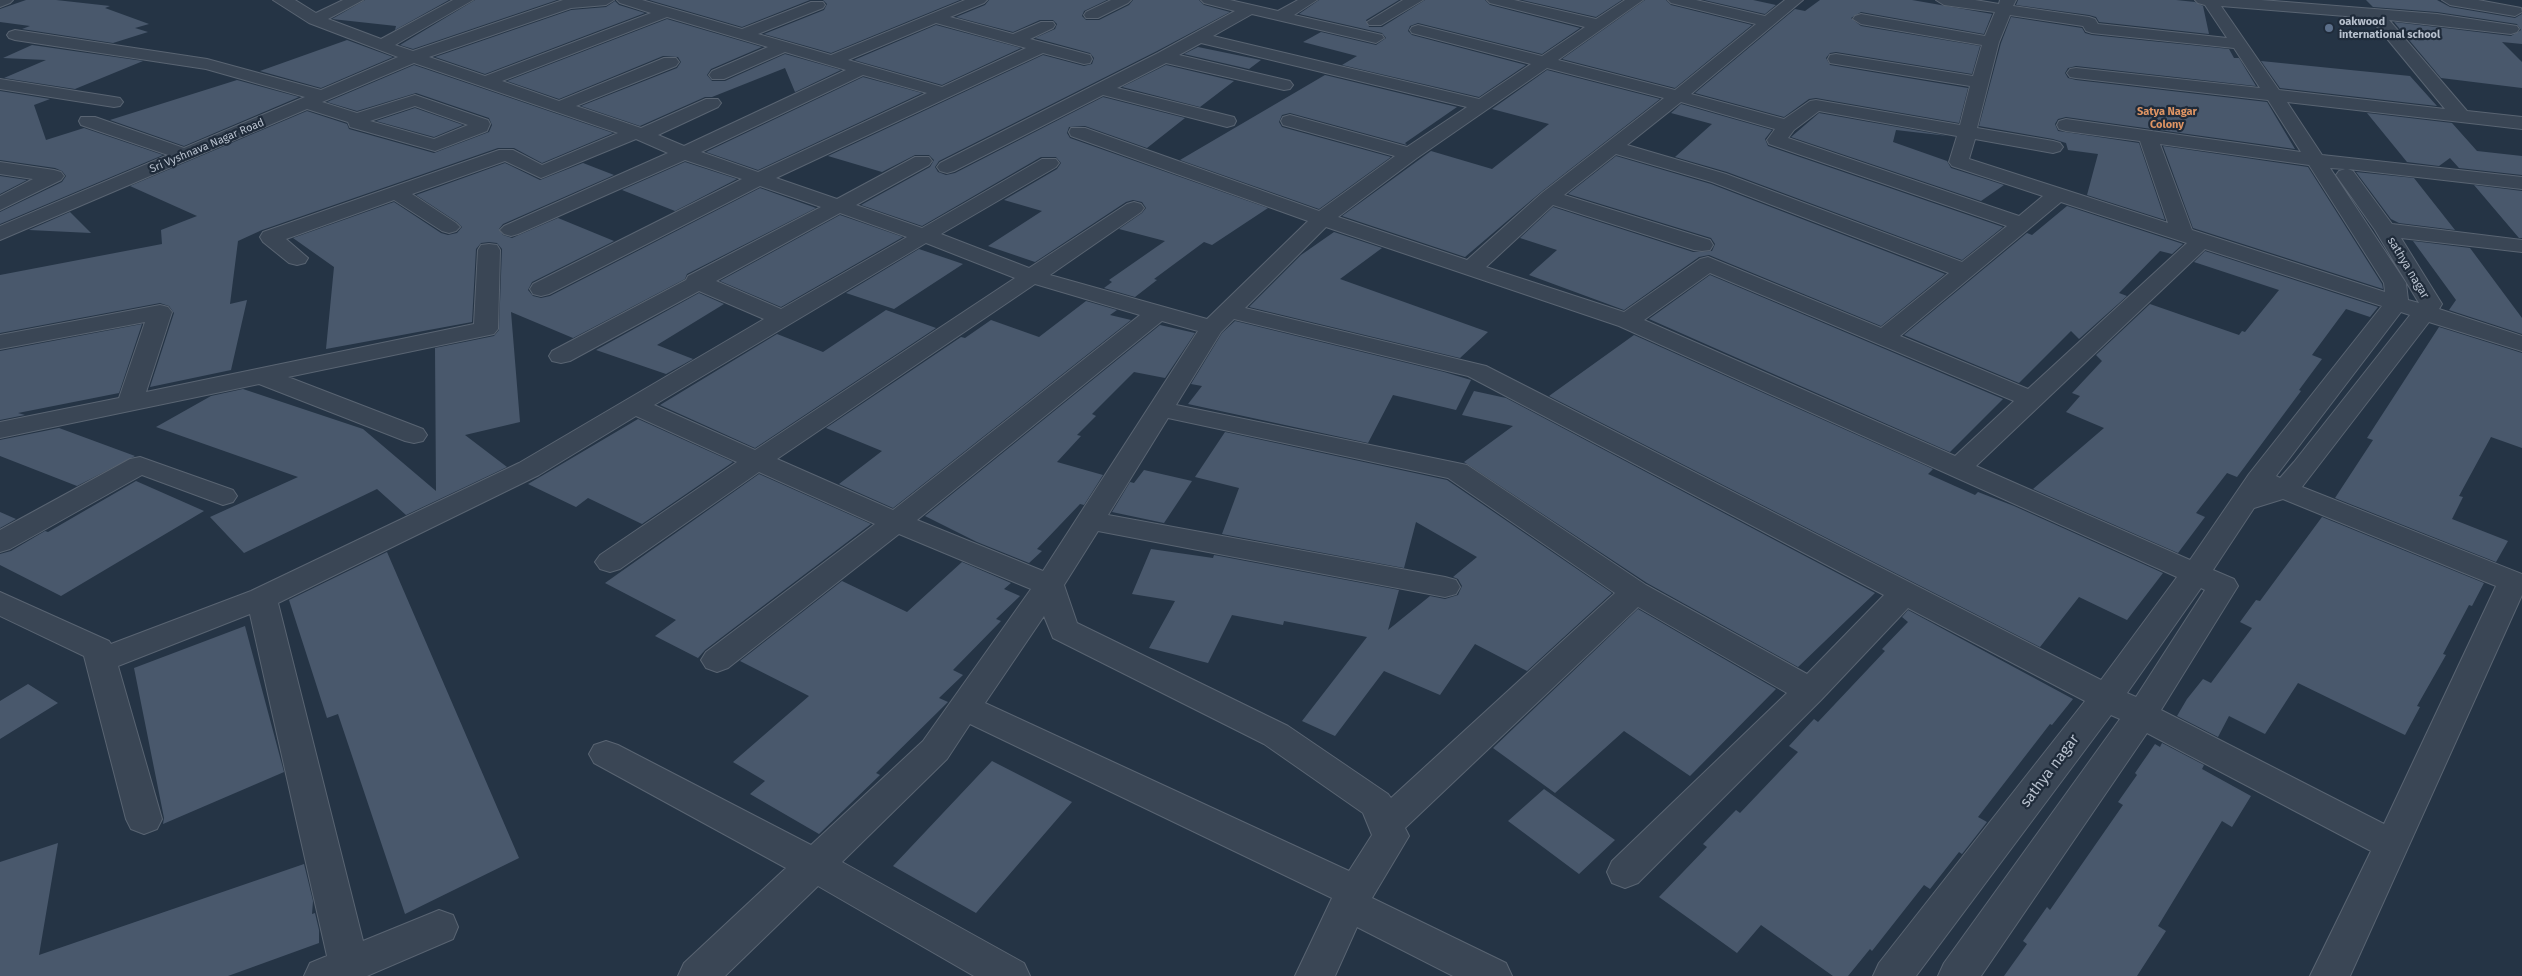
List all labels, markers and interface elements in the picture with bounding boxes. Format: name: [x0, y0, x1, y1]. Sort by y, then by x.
place label: oakwood international school: [2339, 15, 2440, 41]
marker: oakwood international school: [2323, 22, 2335, 34]
district label: Satya Nagar Colony: [2137, 105, 2197, 131]
street label: Sri Vyshnava Nagar Road: [148, 116, 266, 176]
street label: sathya nagar: [2384, 235, 2432, 301]
street label: sathya nagar: [2017, 731, 2083, 811]

